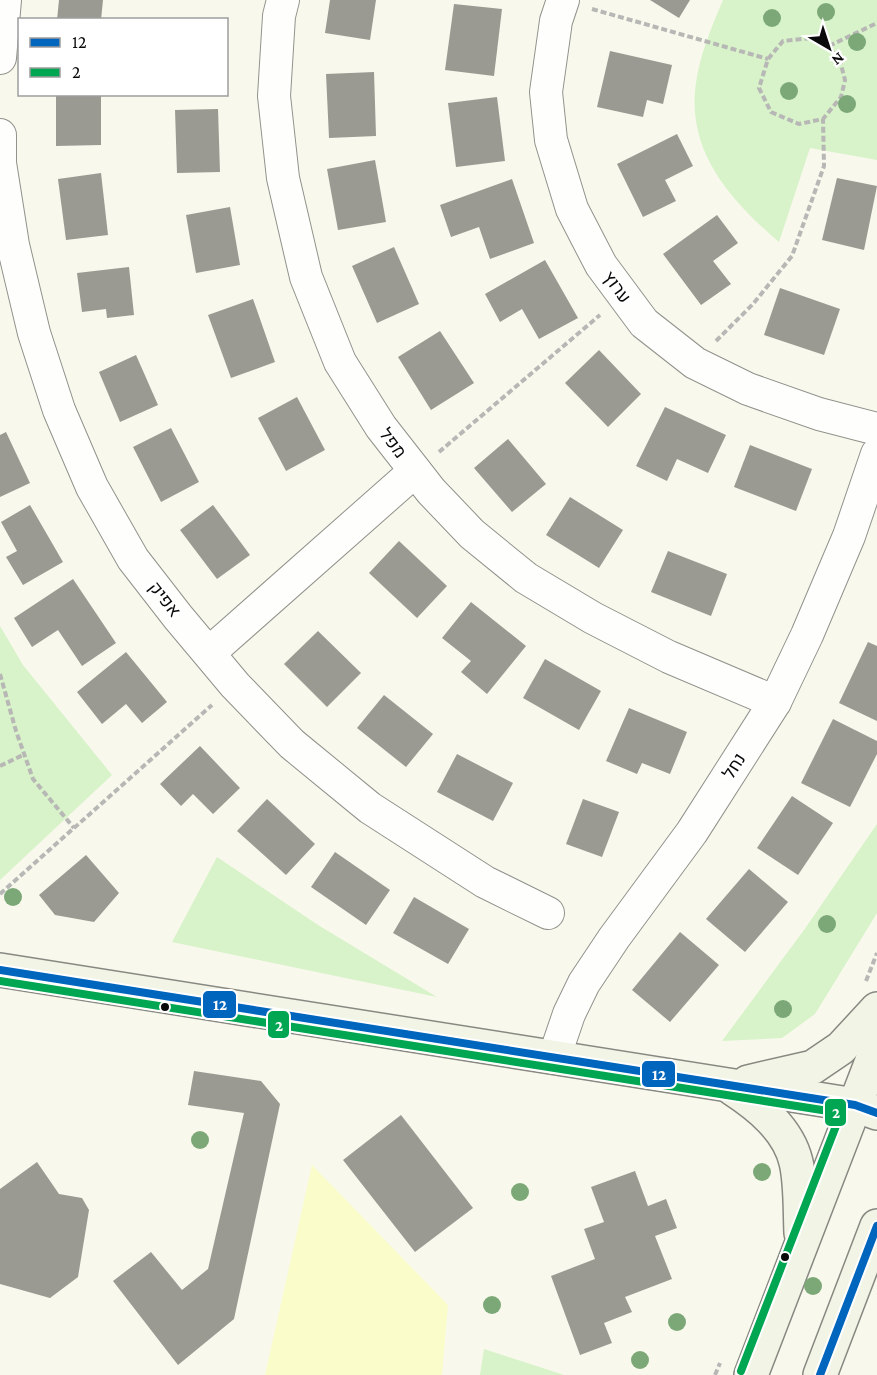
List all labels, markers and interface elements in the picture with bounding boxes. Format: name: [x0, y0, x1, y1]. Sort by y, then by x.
legend: [18, 18, 228, 96]
north arrow: [799, 18, 859, 78]
text: 12: [72, 32, 87, 52]
text: N: [828, 49, 848, 69]
text: 2: [72, 62, 81, 82]
street label: ערוץ: [599, 267, 635, 307]
street label: מפל: [375, 424, 411, 462]
street label: אפיק: [145, 577, 185, 621]
street label: נחל: [718, 749, 750, 783]
line badge: 12: [202, 990, 237, 1019]
text: 12: [213, 996, 227, 1013]
unlabelled marker: [159, 1001, 171, 1013]
line badge: 2: [267, 1010, 290, 1039]
text: 2: [275, 1017, 283, 1034]
line badge: 12: [641, 1060, 676, 1088]
text: 12: [652, 1066, 666, 1083]
line badge: 2: [824, 1098, 847, 1127]
text: 2: [832, 1104, 840, 1121]
unlabelled marker: [779, 1251, 791, 1263]

